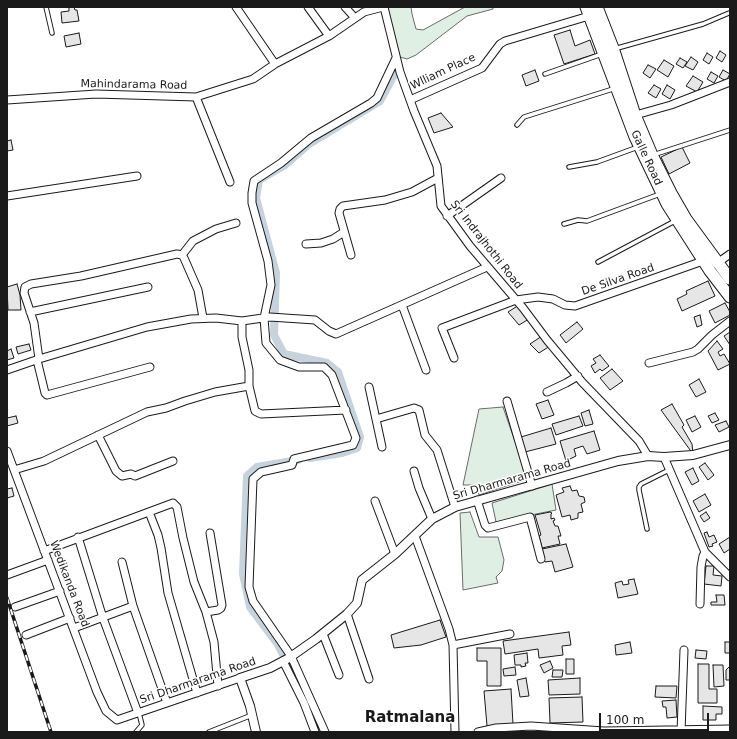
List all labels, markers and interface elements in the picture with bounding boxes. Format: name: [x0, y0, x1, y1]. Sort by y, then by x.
street label: Wlliam Place: [408, 51, 478, 93]
street label: Mahindarama Road: [81, 77, 187, 93]
street label: Galle Road: [627, 128, 665, 188]
street label: Sri Indrajhothi Road: [447, 198, 525, 292]
street label: De Silva Road: [580, 261, 656, 299]
street label: Sri Dharmarama Road: [452, 457, 572, 503]
street label: Wedikanda Road: [46, 539, 92, 629]
street label: Sri Dharmarama Road: [138, 655, 258, 707]
scale bar: [601, 705, 711, 731]
district label: Ratmalana: [365, 709, 455, 727]
text: 100 m: [606, 713, 644, 727]

